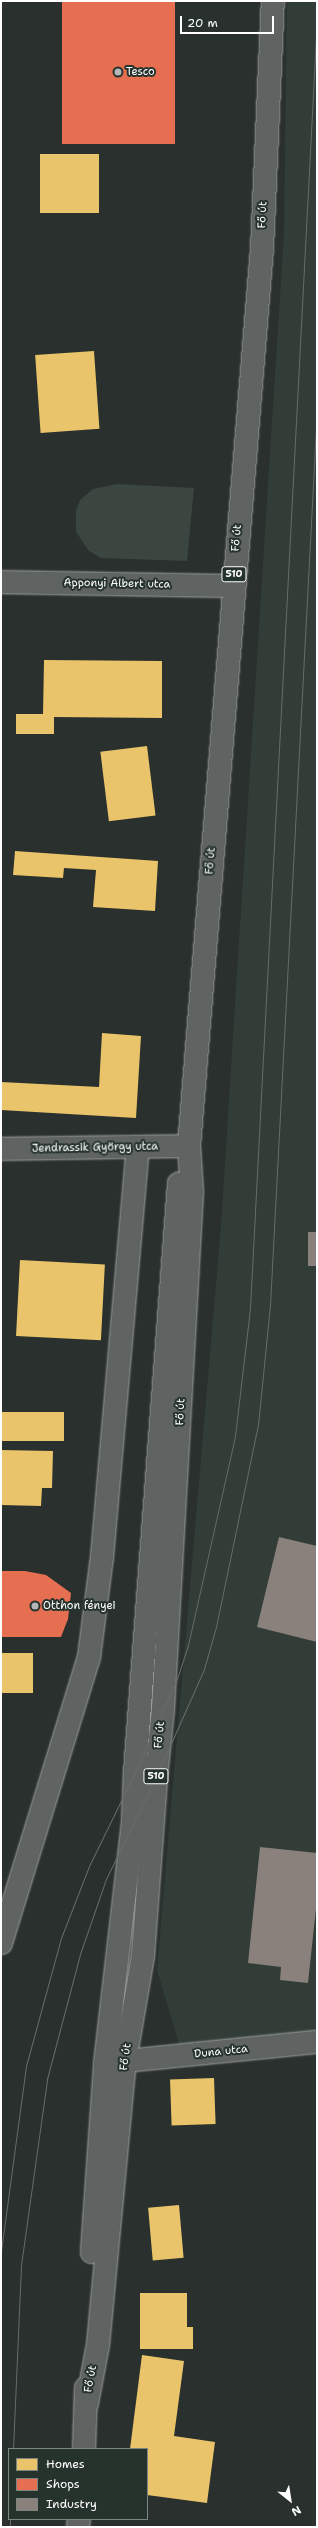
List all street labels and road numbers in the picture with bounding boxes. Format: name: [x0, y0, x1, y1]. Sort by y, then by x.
street label: Fő út: [256, 201, 270, 229]
street label: Fő út: [229, 524, 245, 552]
road number: 510: [221, 566, 247, 582]
street label: Apponyi Albert utca: [63, 576, 171, 592]
street label: Fő út: [203, 847, 219, 875]
street label: Jendrassik György utca: [32, 1140, 158, 1156]
street label: Fő út: [174, 1398, 188, 1426]
street label: Fő út: [152, 1721, 168, 1749]
road number: 510: [143, 1768, 169, 1784]
street label: Fő út: [118, 2043, 134, 2071]
street label: Duna utca: [194, 2043, 248, 2061]
street label: Fő út: [82, 2364, 100, 2394]

